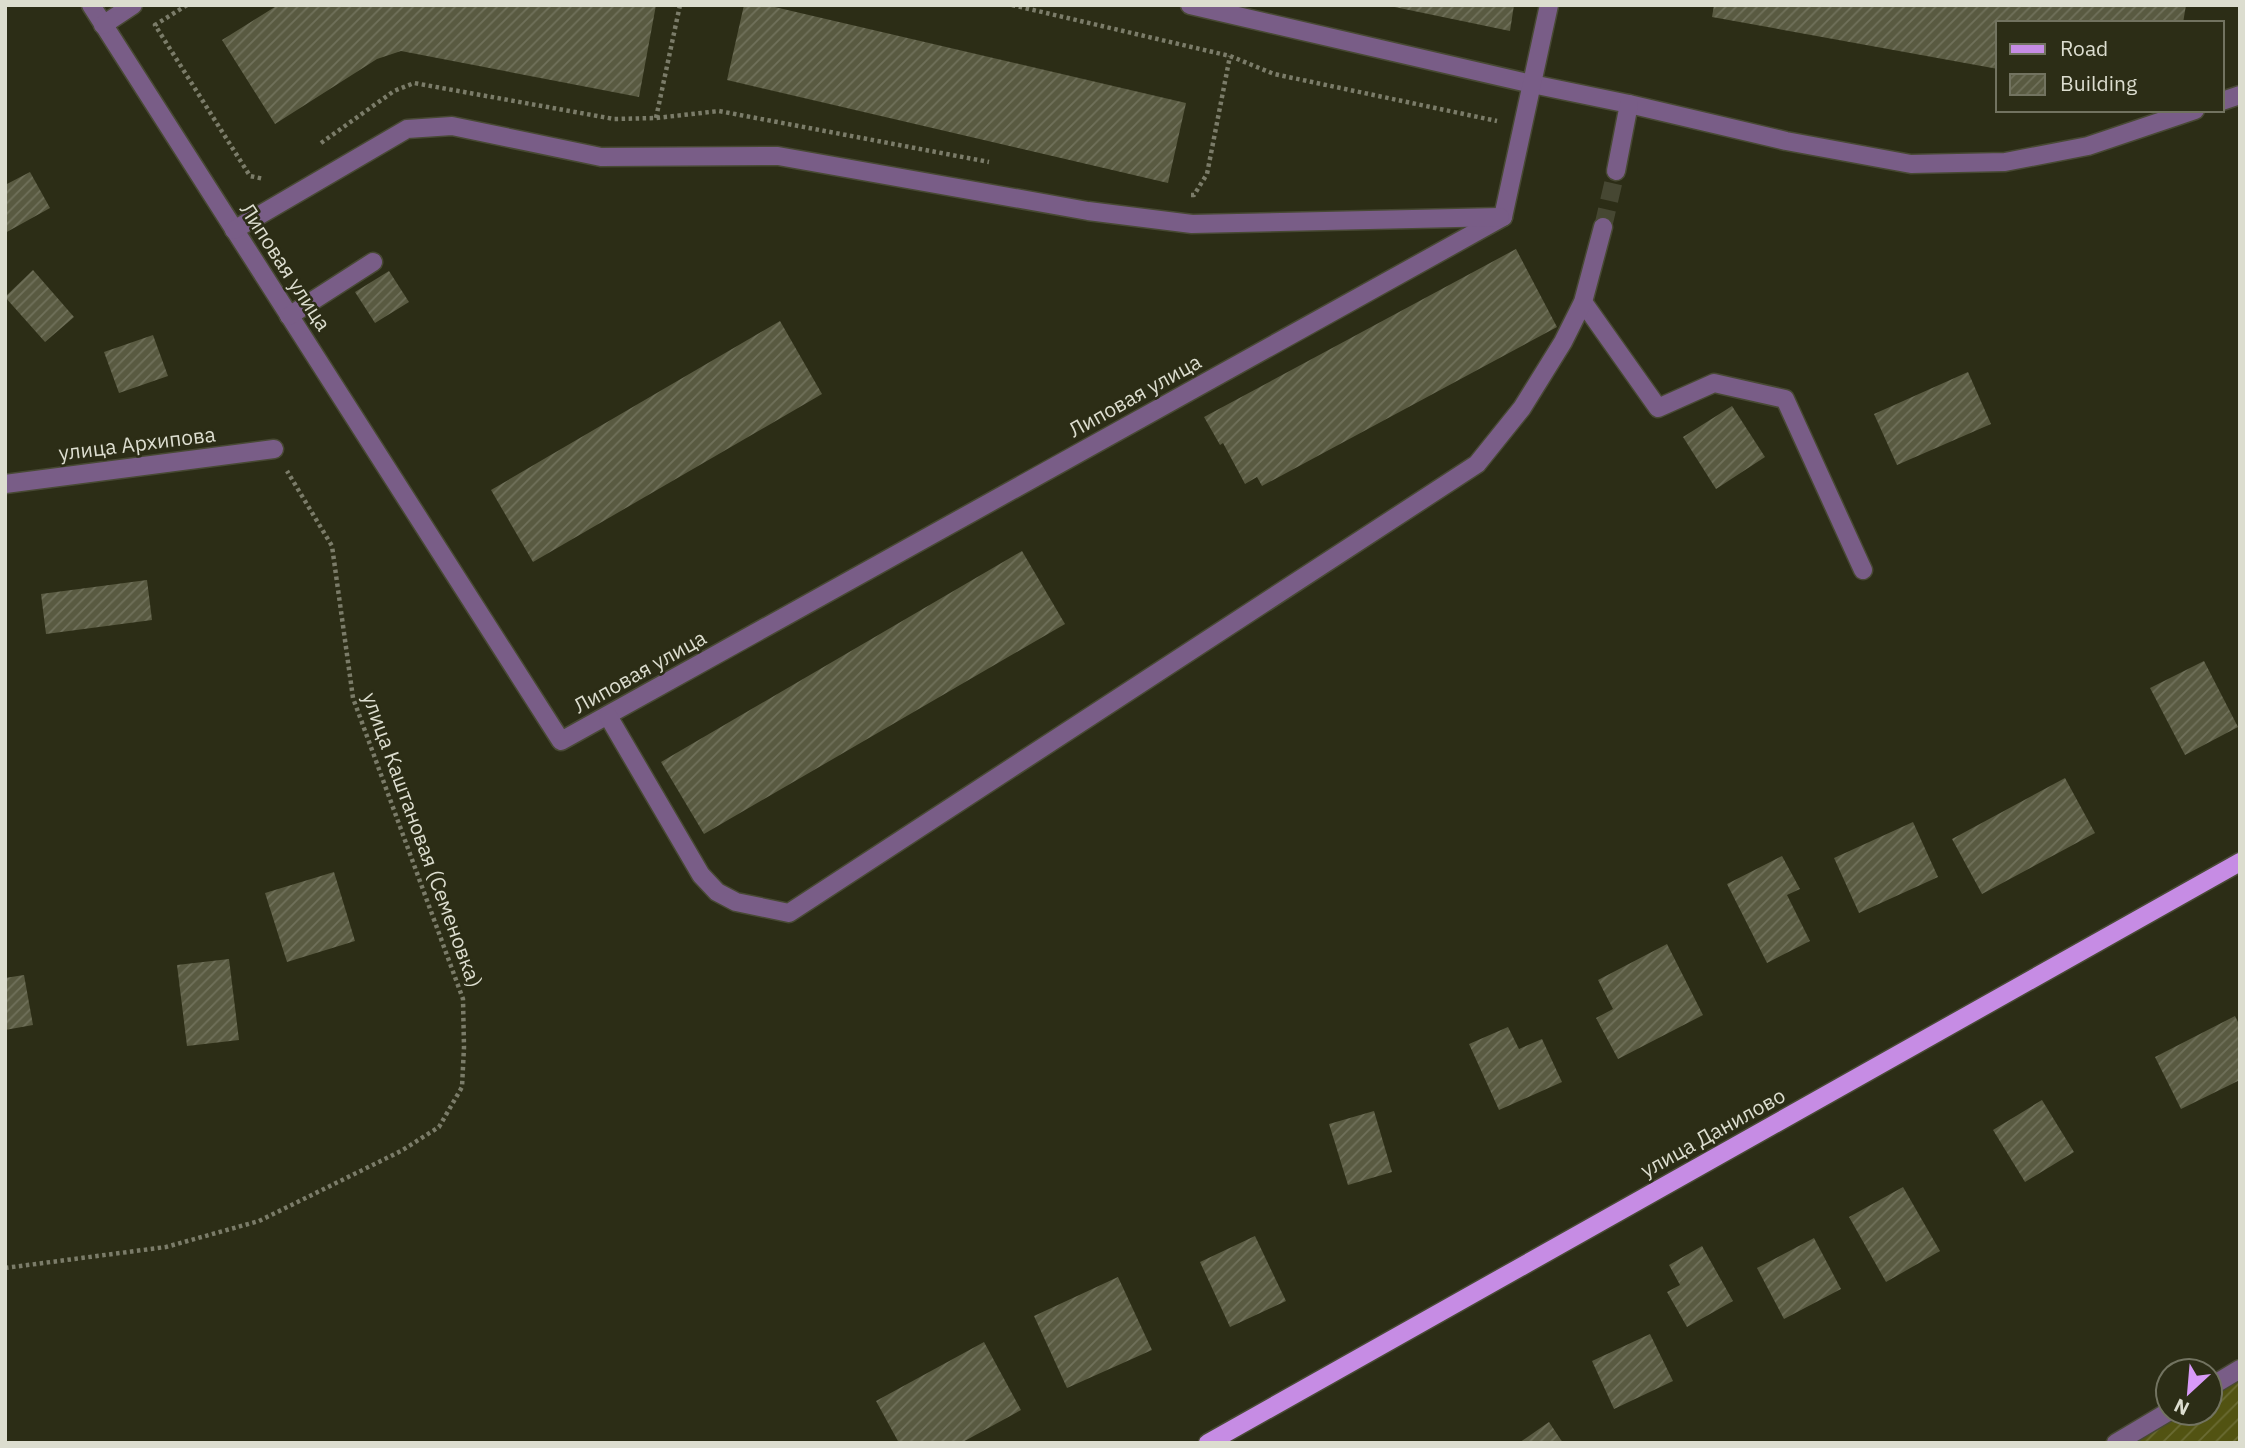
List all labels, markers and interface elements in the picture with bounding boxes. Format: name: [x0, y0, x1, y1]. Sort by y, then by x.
legend: [1996, 21, 2224, 112]
text: Road: [2060, 34, 2108, 62]
text: Building: [2060, 69, 2137, 97]
street label: Липовая улица: [234, 197, 338, 336]
street label: Липовая улица: [1063, 347, 1206, 443]
street label: улица Архипова: [57, 419, 217, 467]
street label: Липовая улица: [568, 623, 711, 719]
street label: улица Каштановая (Семеновка): [356, 688, 489, 991]
street label: улица Данилово: [1635, 1081, 1790, 1183]
north arrow: [2154, 1357, 2224, 1427]
text: N: [2170, 1393, 2193, 1421]

